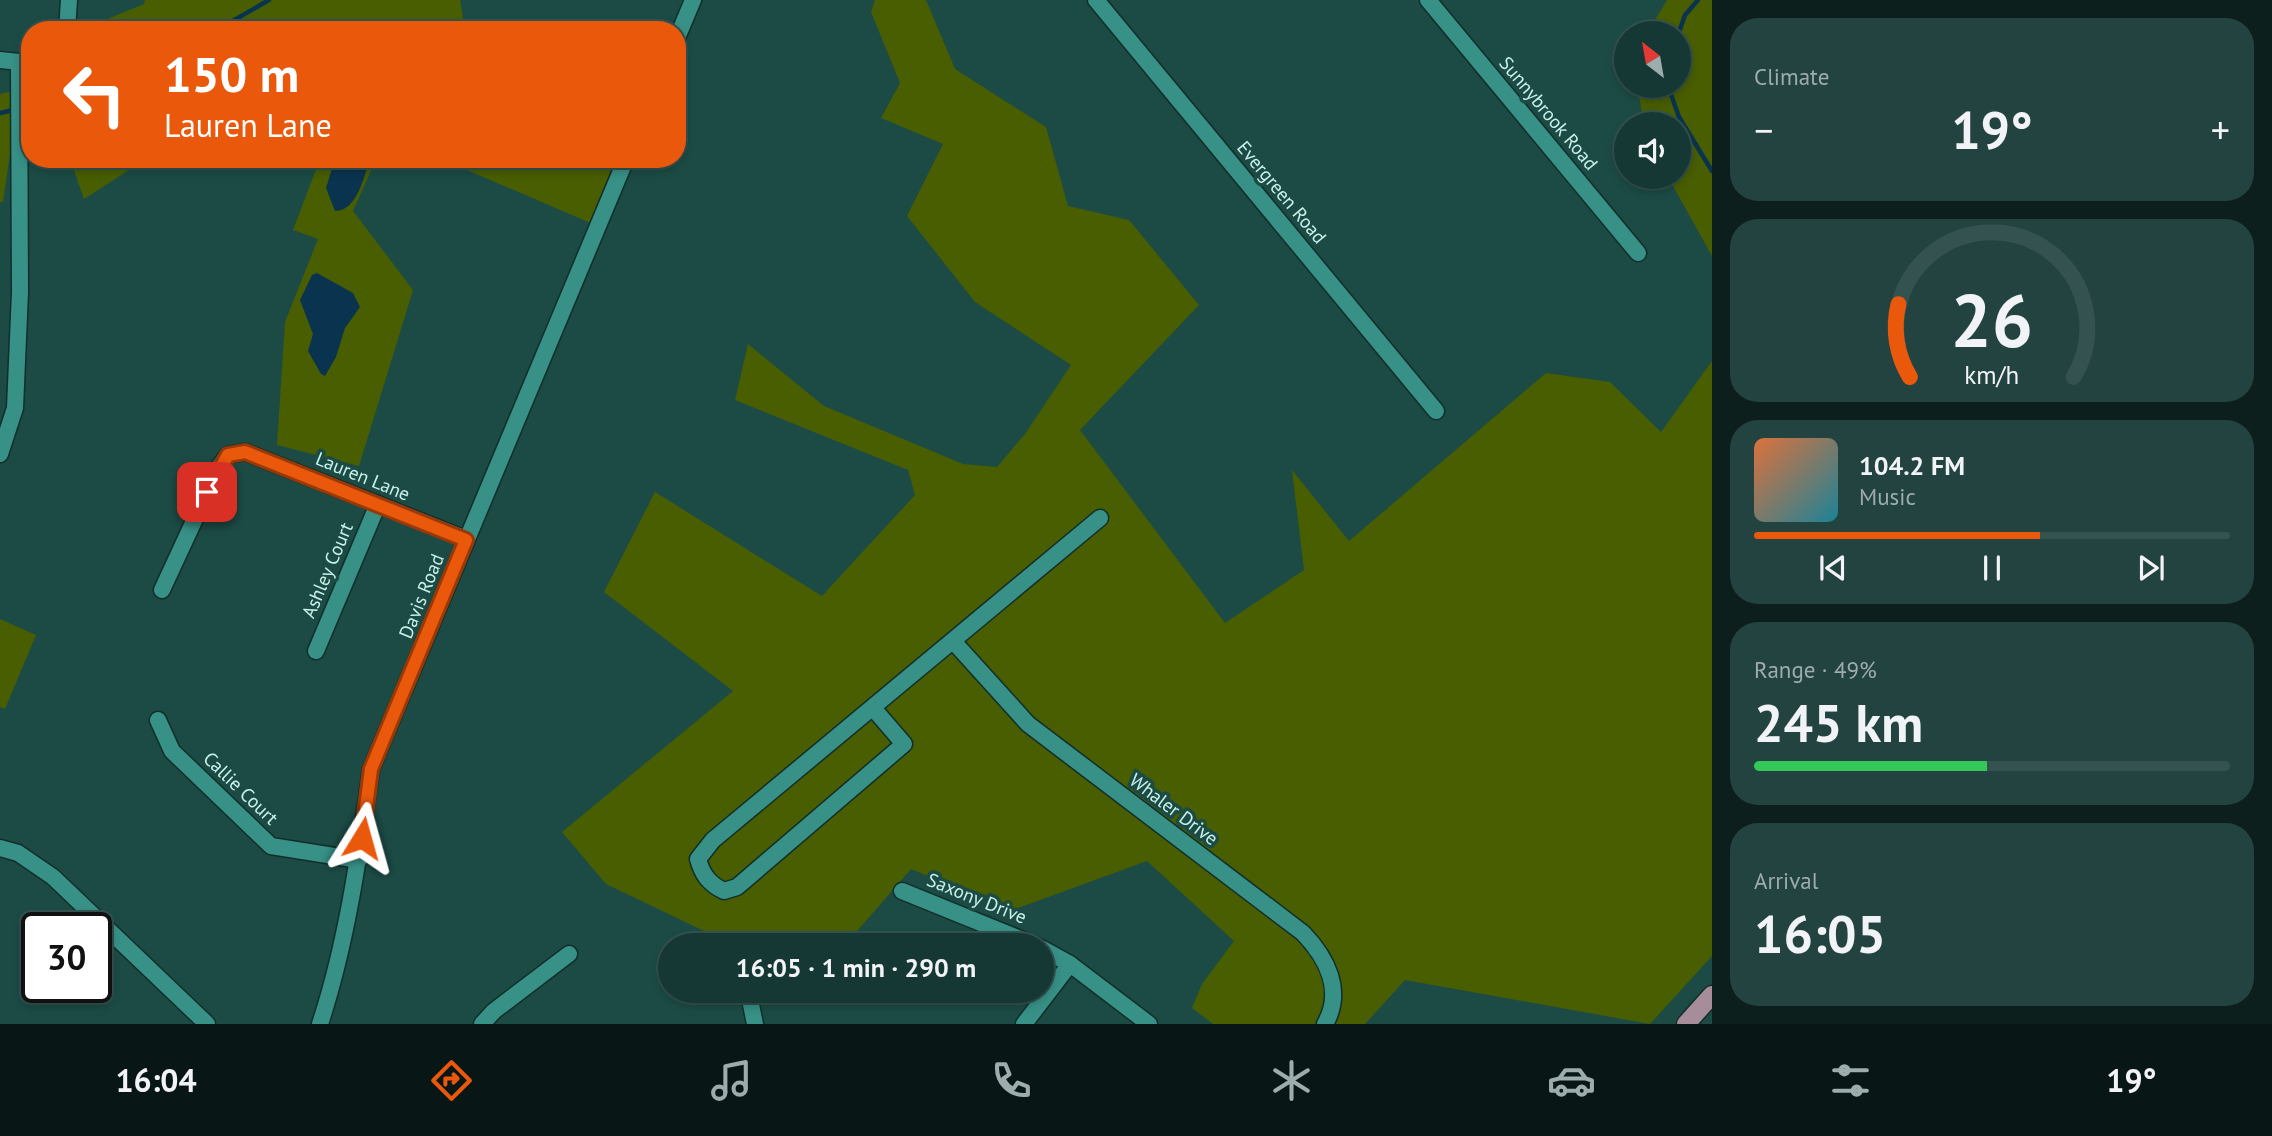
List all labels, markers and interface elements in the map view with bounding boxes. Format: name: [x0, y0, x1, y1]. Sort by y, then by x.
north arrow: [1614, 21, 1690, 98]
map controls: [1614, 21, 1691, 189]
text: 150 m: [164, 42, 299, 106]
icon: left: [49, 49, 140, 140]
street label: Sunnybrook Road: [1495, 51, 1603, 175]
text: Climate: [1754, 62, 1829, 91]
text: 19°: [1951, 96, 2033, 163]
text: Lauren Lane: [164, 104, 332, 146]
text: −: [1754, 105, 1773, 154]
text: +: [2211, 105, 2230, 154]
button: sound: [1614, 112, 1691, 189]
street label: Evergreen Road: [1232, 136, 1332, 248]
text: 26: [1951, 273, 2033, 367]
text: km/h: [1965, 359, 2019, 391]
street label: Lauren Lane: [312, 446, 414, 506]
text: 104.2 FM: [1859, 449, 1965, 482]
pin: [177, 462, 237, 522]
icon: arrive: [188, 473, 226, 511]
text: Music: [1859, 482, 1916, 511]
street label: Ashley Court: [296, 518, 358, 621]
icon: previous: [1814, 549, 1852, 587]
icon: pause: [1973, 549, 2011, 587]
icon: next: [2132, 549, 2170, 587]
street label: Davis Road: [393, 550, 449, 642]
text: Range · 49%: [1754, 655, 1877, 684]
text: 245 km: [1754, 689, 1923, 756]
street label: Callie Court: [199, 746, 284, 830]
street label: Whaler Drive: [1125, 768, 1223, 850]
position arrow: [325, 801, 399, 875]
text: Arrival: [1754, 866, 1818, 895]
street label: Saxony Drive: [924, 867, 1030, 929]
text: 16:05: [1754, 900, 1886, 967]
speed limit sign: 30: [21, 912, 112, 1003]
text: 16:05 · 1 min · 290 m: [736, 951, 976, 984]
icon: directions: [427, 1056, 476, 1105]
icon: music: [707, 1056, 756, 1105]
icon: phone: [987, 1056, 1036, 1105]
icon: climate: [1267, 1056, 1316, 1105]
icon: car: [1547, 1056, 1596, 1105]
icon: filters: [1826, 1056, 1875, 1105]
text: 16:04: [115, 1059, 197, 1101]
text: 19°: [2106, 1059, 2157, 1101]

